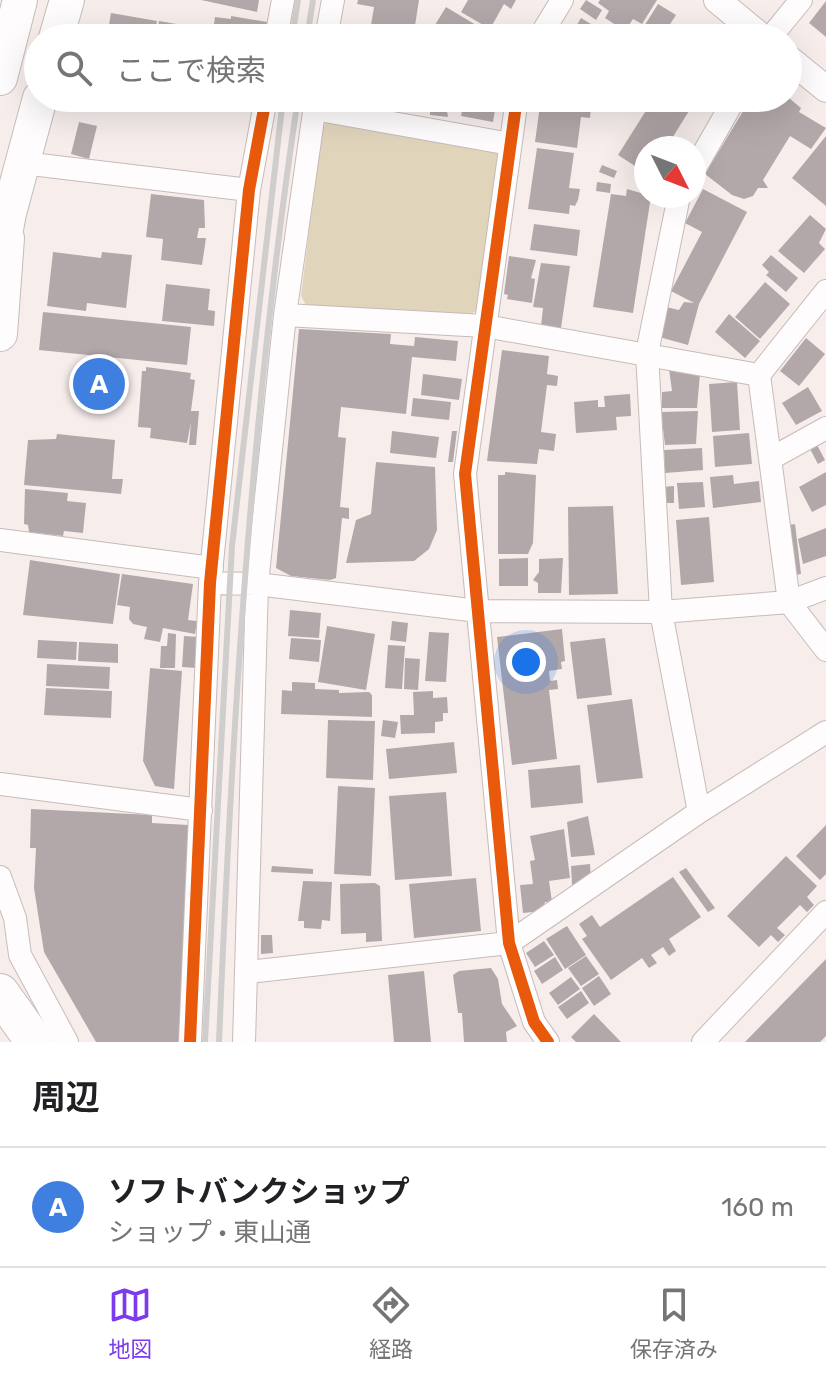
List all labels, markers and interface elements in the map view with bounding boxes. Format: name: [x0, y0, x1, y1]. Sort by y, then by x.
search box: [24, 24, 802, 112]
icon: search: [52, 46, 96, 90]
text: ここで検索: [116, 53, 266, 89]
north arrow: [634, 136, 706, 208]
pin: A: [73, 354, 125, 414]
your location: [506, 642, 546, 682]
text: 周辺: [32, 1077, 100, 1118]
text: ソフトバンクショップ: [108, 1174, 410, 1210]
text: A: [49, 1192, 67, 1223]
text: 160 m: [721, 1192, 794, 1223]
text: ショップ · 東山通: [108, 1217, 311, 1248]
tab: 地図: [108, 1283, 152, 1363]
tab: 経路: [369, 1283, 413, 1363]
tab: 保存済み: [630, 1283, 718, 1363]

